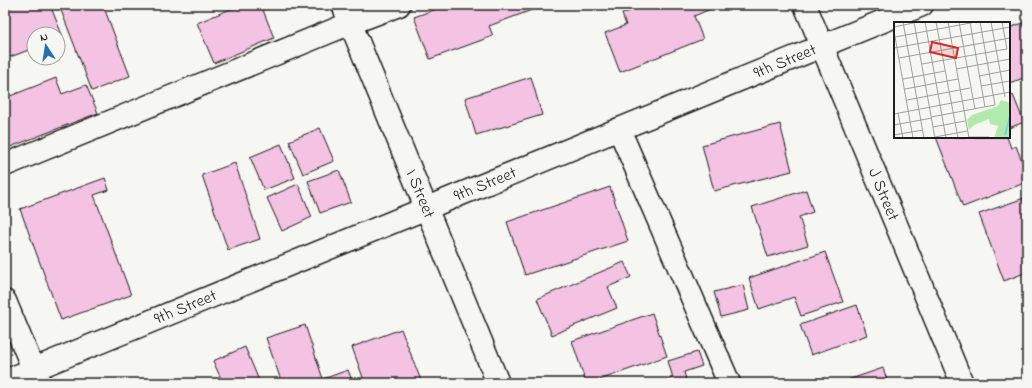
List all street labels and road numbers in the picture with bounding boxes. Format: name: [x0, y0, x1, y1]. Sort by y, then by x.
street label: 9th Street: [750, 37, 821, 85]
street label: 9th Street: [450, 160, 521, 208]
street label: J Street: [861, 164, 906, 225]
street label: I Street: [399, 165, 442, 222]
street label: 9th Street: [150, 283, 221, 331]

